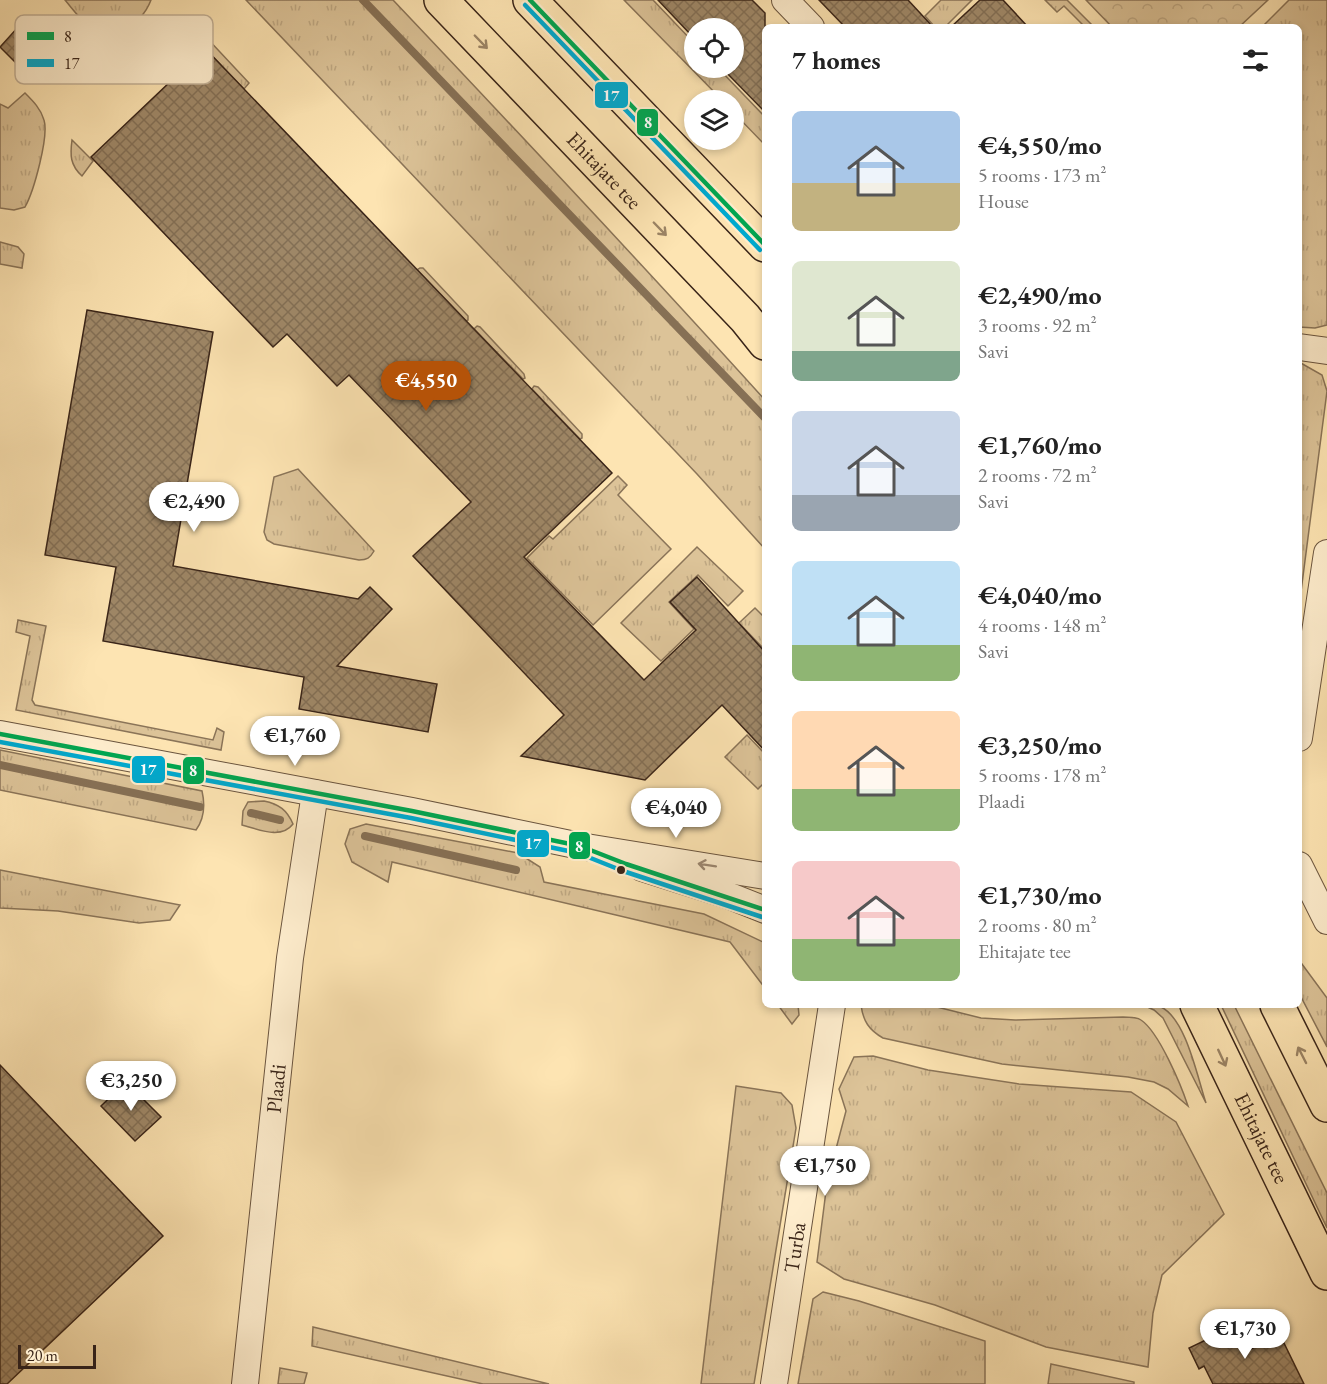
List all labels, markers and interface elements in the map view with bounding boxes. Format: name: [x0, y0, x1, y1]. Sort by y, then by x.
legend: [15, 15, 213, 84]
map controls: [684, 18, 744, 150]
button: locate: [684, 18, 744, 78]
text: 8: [64, 26, 72, 47]
one-way arrow: [474, 35, 489, 50]
text: 7 homes: [792, 43, 881, 77]
icon: filters: [1239, 44, 1272, 77]
text: 17: [64, 53, 80, 74]
line badge: 17: [594, 81, 629, 109]
text: 17: [603, 85, 620, 106]
button: layers: [684, 90, 744, 150]
line badge: 8: [636, 108, 659, 137]
text: 8: [644, 112, 652, 133]
street label: Ehitajate tee: [561, 126, 648, 215]
text: €4,550/mo: [978, 128, 1102, 162]
icon: home: [840, 135, 912, 207]
text: 5 rooms · 173 m²: [978, 162, 1106, 188]
text: House: [978, 188, 1029, 214]
one-way arrow: [652, 221, 667, 236]
text: €2,490/mo: [978, 278, 1102, 312]
icon: home: [840, 285, 912, 357]
text: 3 rooms · 92 m²: [978, 312, 1097, 338]
text: Savi: [978, 338, 1009, 364]
pin: €4,550: [377, 361, 475, 412]
text: €4,550: [395, 367, 457, 393]
text: €1,760/mo: [978, 428, 1102, 462]
icon: home: [840, 435, 912, 507]
text: 2 rooms · 72 m²: [978, 462, 1097, 488]
pin: €2,490: [145, 482, 243, 533]
text: €2,490: [163, 488, 225, 514]
text: Savi: [978, 488, 1009, 514]
text: €4,040/mo: [978, 578, 1102, 612]
icon: home: [840, 585, 912, 657]
text: 4 rooms · 148 m²: [978, 612, 1106, 638]
text: Savi: [978, 638, 1009, 664]
pin: €1,760: [246, 716, 344, 767]
text: €1,760: [264, 722, 326, 748]
text: €3,250/mo: [978, 728, 1102, 762]
icon: home: [840, 735, 912, 807]
line badge: 17: [131, 755, 166, 784]
line badge: 8: [182, 756, 205, 785]
text: 17: [140, 759, 157, 780]
text: 8: [189, 760, 197, 781]
text: 5 rooms · 178 m²: [978, 762, 1106, 788]
pin: €4,040: [627, 788, 725, 839]
text: Plaadi: [978, 788, 1025, 814]
text: €4,040: [645, 794, 707, 820]
line badge: 17: [516, 829, 550, 858]
line badge: 8: [568, 831, 591, 860]
text: 17: [525, 833, 542, 854]
text: 8: [575, 836, 583, 857]
one-way arrow: [698, 860, 718, 871]
unlabelled marker: [615, 864, 627, 876]
text: €1,730/mo: [978, 878, 1102, 912]
icon: home: [840, 885, 912, 957]
text: 2 rooms · 80 m²: [978, 912, 1097, 938]
text: Ehitajate tee: [978, 938, 1071, 964]
one-way arrow: [1296, 1047, 1308, 1064]
one-way arrow: [1217, 1048, 1229, 1066]
pin: €3,250: [82, 1061, 180, 1112]
street label: Plaadi: [260, 1063, 292, 1114]
text: €3,250: [100, 1067, 162, 1093]
street label: Ehitajate tee: [1229, 1088, 1295, 1188]
pin: €1,750: [776, 1146, 874, 1197]
text: €1,750: [794, 1152, 856, 1178]
street label: Turba: [777, 1220, 812, 1275]
pin: €1,730: [1196, 1309, 1294, 1360]
text: €1,730: [1214, 1315, 1276, 1341]
scale bar: [18, 1342, 96, 1370]
text: 20 m: [27, 1345, 58, 1366]

